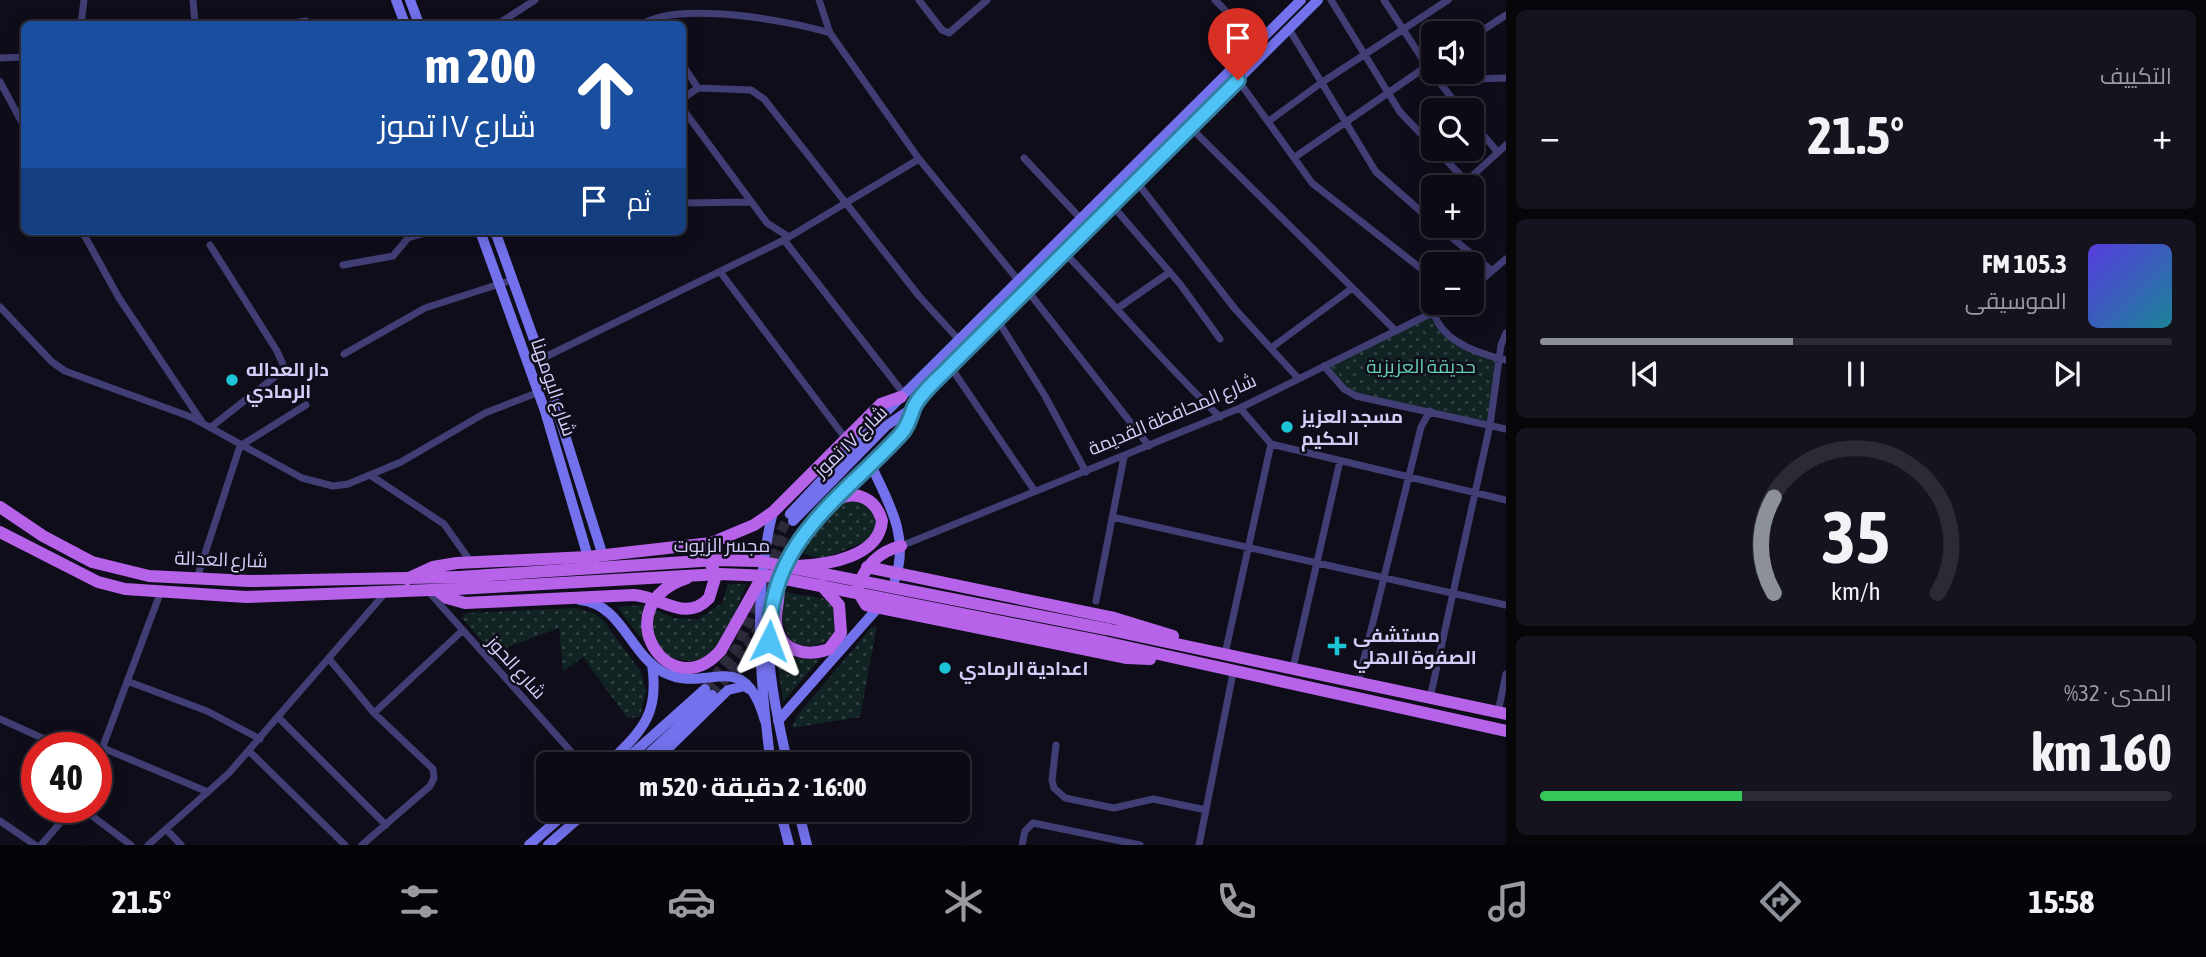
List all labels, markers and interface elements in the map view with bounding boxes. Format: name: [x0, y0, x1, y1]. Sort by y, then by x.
pin: [1208, 8, 1268, 80]
icon: arrive: [1219, 19, 1257, 57]
map controls: [1421, 21, 1484, 315]
button: sound: [1421, 21, 1484, 84]
text: 200 m: [425, 37, 536, 93]
icon: ahead: [560, 49, 651, 140]
text: التكييف: [2100, 63, 2172, 89]
button: search: [1421, 98, 1484, 161]
text: 21.5°: [1808, 105, 1904, 165]
text: شارع ١٧ تموز: [378, 107, 536, 144]
text: −: [1540, 114, 1560, 157]
text: +: [2152, 114, 2172, 157]
button: +: [1421, 175, 1484, 238]
icon: arrive: [575, 182, 613, 220]
text: ثم: [627, 187, 651, 217]
text: 105.3 FM: [1982, 249, 2067, 279]
button: −: [1421, 252, 1484, 315]
text: الموسيقى: [1965, 288, 2067, 314]
street label: شارع البومهنا: [524, 335, 581, 440]
park label: حديقة العزيزية: [1366, 355, 1476, 378]
icon: previous: [1626, 355, 1664, 393]
icon: pause: [1837, 355, 1875, 393]
icon: next: [2048, 355, 2086, 393]
place label: دار العداله الرمادي: [246, 358, 329, 407]
street label: شارع المحافظة القديمة: [1085, 369, 1261, 462]
marker: دار العداله الرمادي: [224, 372, 240, 388]
street label: شارع ١٧ تموز: [808, 401, 893, 484]
place label: مسجد العزيز الحكيم: [1300, 405, 1403, 452]
marker: مسجد العزيز الحكيم: [1279, 419, 1295, 435]
text: 35: [1822, 495, 1890, 578]
street label: مجسر الزيوت: [674, 534, 770, 557]
street label: شارع العدالة: [174, 546, 268, 575]
text: km/h: [1831, 577, 1881, 605]
position arrow: [732, 604, 806, 678]
place label: مستشفى الصفوة الاهلي: [1353, 624, 1477, 673]
street label: شارع الحوز: [480, 630, 551, 705]
marker: مستشفى الصفوة الاهلي: [1327, 636, 1347, 656]
place label: اعدادية الرمادي: [959, 657, 1088, 684]
marker: اعدادية الرمادي: [937, 660, 953, 676]
text: المدى · 32%: [2064, 680, 2172, 706]
text: 160 km: [2031, 722, 2172, 782]
speed limit sign: 40: [21, 732, 112, 823]
text: 16:00 · 2 دقيقة · 520 m: [639, 772, 867, 802]
icon: filters: [395, 877, 444, 926]
icon: car: [667, 877, 716, 926]
icon: climate: [939, 877, 988, 926]
icon: phone: [1212, 877, 1261, 926]
icon: music: [1484, 877, 1533, 926]
icon: directions: [1756, 877, 1805, 926]
text: 21.5°: [112, 883, 171, 920]
text: 15:58: [2029, 883, 2094, 920]

